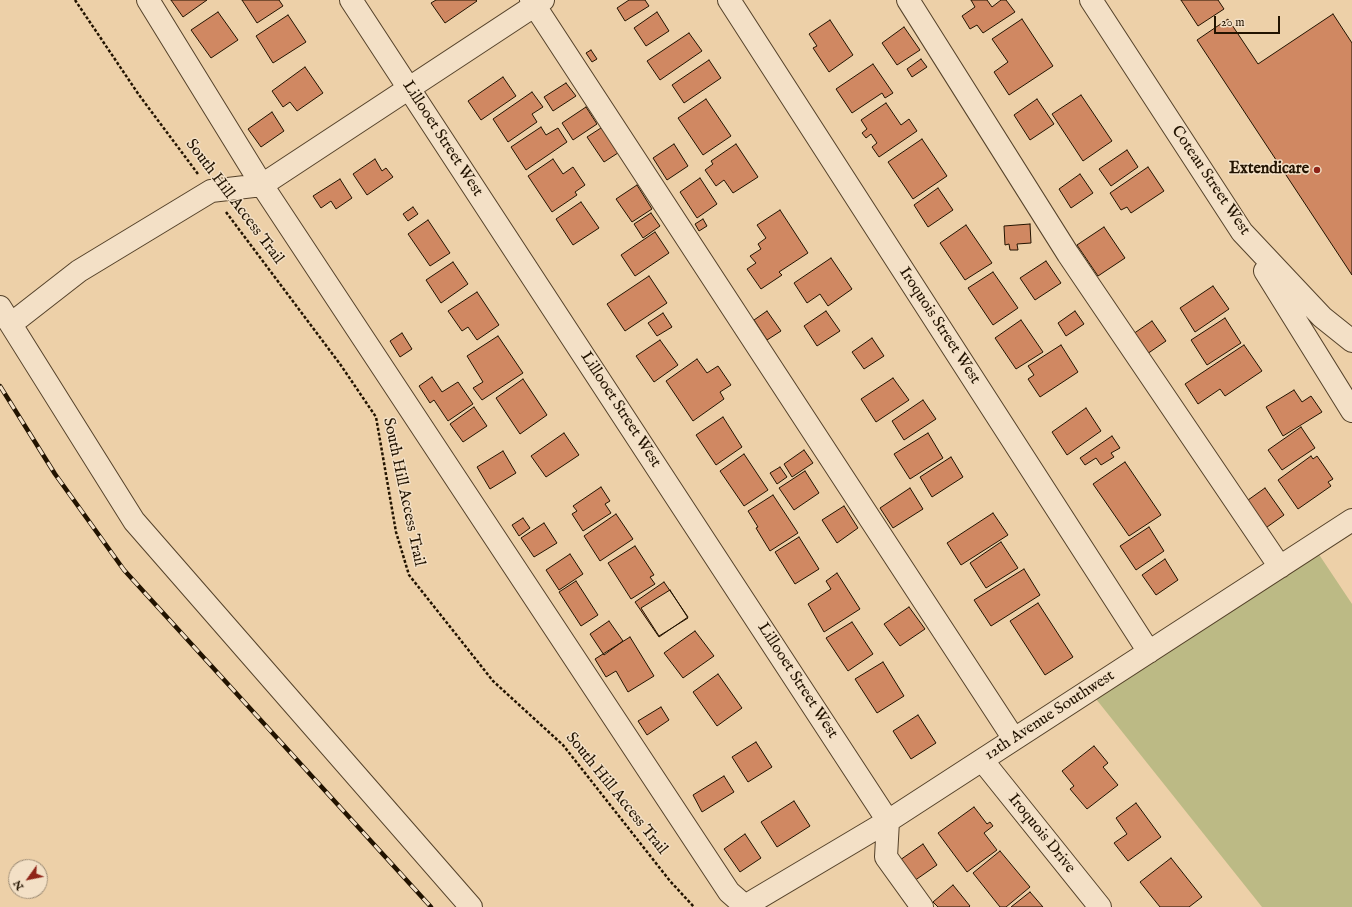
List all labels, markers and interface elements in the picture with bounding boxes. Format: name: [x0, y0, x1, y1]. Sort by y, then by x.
scale bar: [1216, 8, 1282, 34]
text: 20 m: [1221, 15, 1244, 30]
street label: Lillooet Street West: [397, 78, 487, 200]
street label: Coteau Street West: [1166, 123, 1254, 239]
street label: South Hill Access Trail: [181, 136, 287, 268]
place label: Extendicare: [1229, 160, 1309, 180]
marker: Extendicare: [1312, 165, 1322, 175]
street label: Iroquois Street West: [894, 264, 984, 388]
street label: Lillooet Street West: [575, 349, 665, 471]
street label: South Hill Access Trail: [378, 416, 428, 568]
street label: Lillooet Street West: [752, 620, 842, 742]
street label: 12th Avenue Southwest: [981, 667, 1119, 765]
street label: South Hill Access Trail: [561, 729, 671, 859]
street label: Iroquois Drive: [1003, 790, 1079, 878]
north arrow: [8, 859, 48, 899]
text: N: [10, 877, 27, 893]

